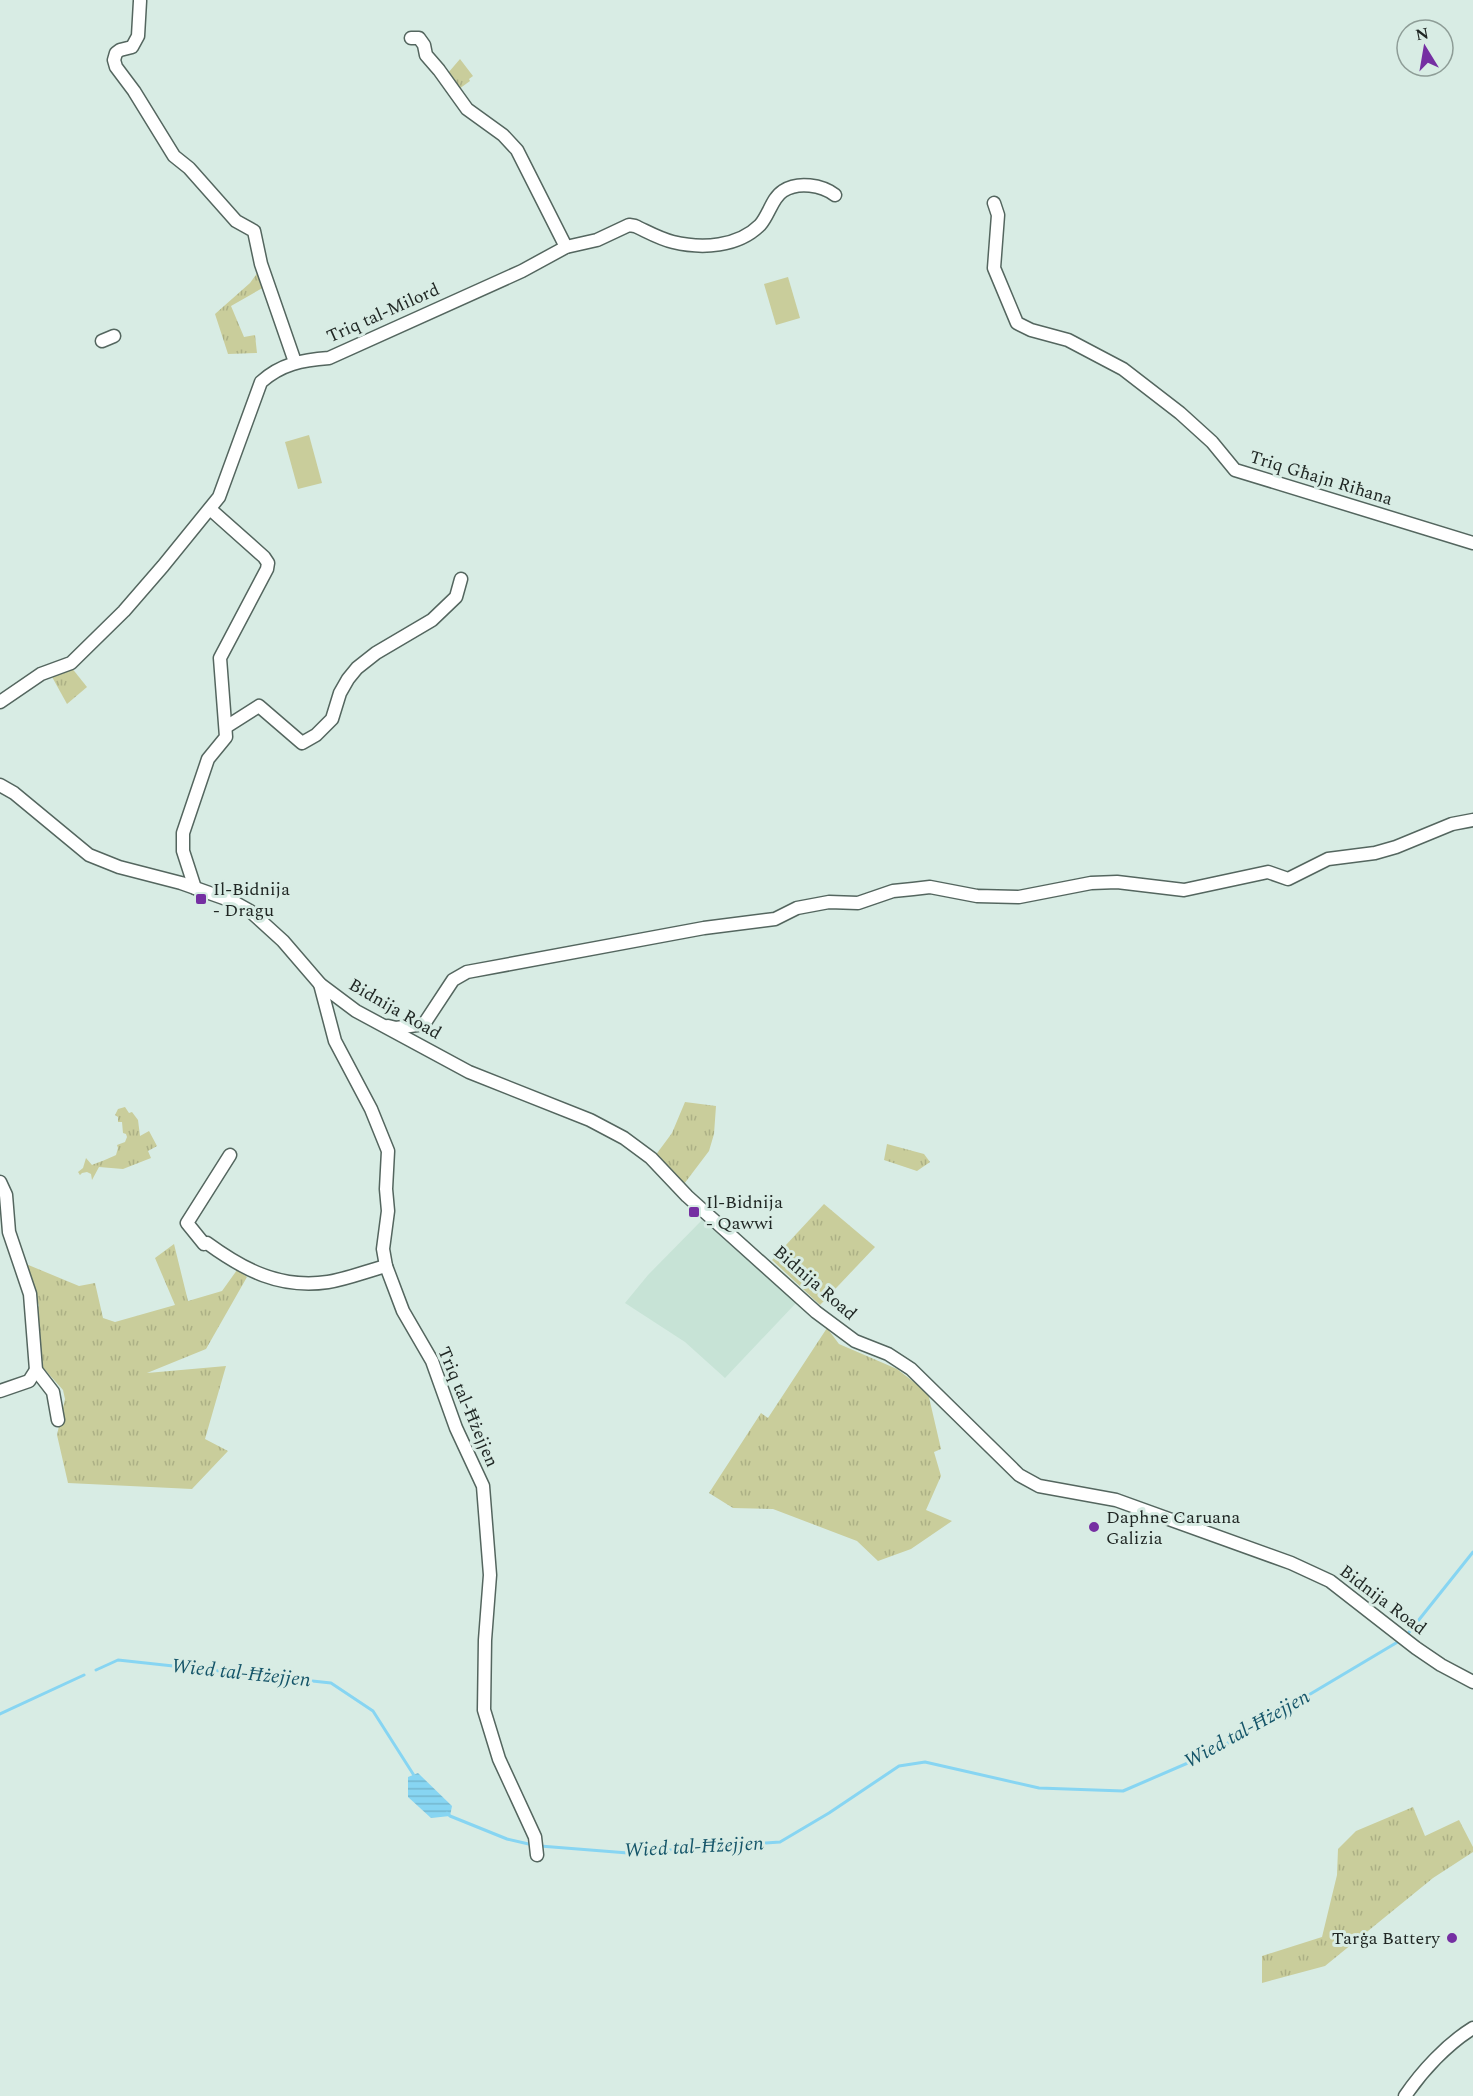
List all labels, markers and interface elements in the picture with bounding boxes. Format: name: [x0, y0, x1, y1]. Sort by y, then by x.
north arrow: [1395, 18, 1455, 78]
text: N: [1414, 21, 1431, 47]
street label: Triq tal-Milord: [322, 276, 444, 350]
street label: Triq Għajn Riħana: [1246, 443, 1396, 513]
place label: Il-Bidnija - Dragu: [213, 876, 290, 924]
marker: Il-Bidnija - Dragu: [194, 892, 208, 906]
street label: Bidnija Road: [344, 972, 446, 1046]
place label: Il-Bidnija - Qawwi: [706, 1189, 783, 1237]
marker: Il-Bidnija - Qawwi: [687, 1205, 701, 1219]
street label: Bidnija Road: [767, 1239, 863, 1327]
street label: Triq tal-Ħżejjen: [431, 1343, 505, 1471]
place label: Daphne Caruana Galizia: [1106, 1504, 1240, 1552]
marker: Daphne Caruana Galizia: [1087, 1520, 1101, 1534]
street label: Bidnija Road: [1334, 1558, 1432, 1642]
water label: Wied tal-Ħżejjen: [170, 1651, 313, 1695]
water label: Wied tal-Ħżejjen: [1179, 1682, 1316, 1776]
water label: Wied tal-Ħżejjen: [623, 1828, 765, 1866]
place label: Tarġa Battery: [1332, 1925, 1441, 1952]
marker: Tarġa Battery: [1445, 1931, 1459, 1945]

